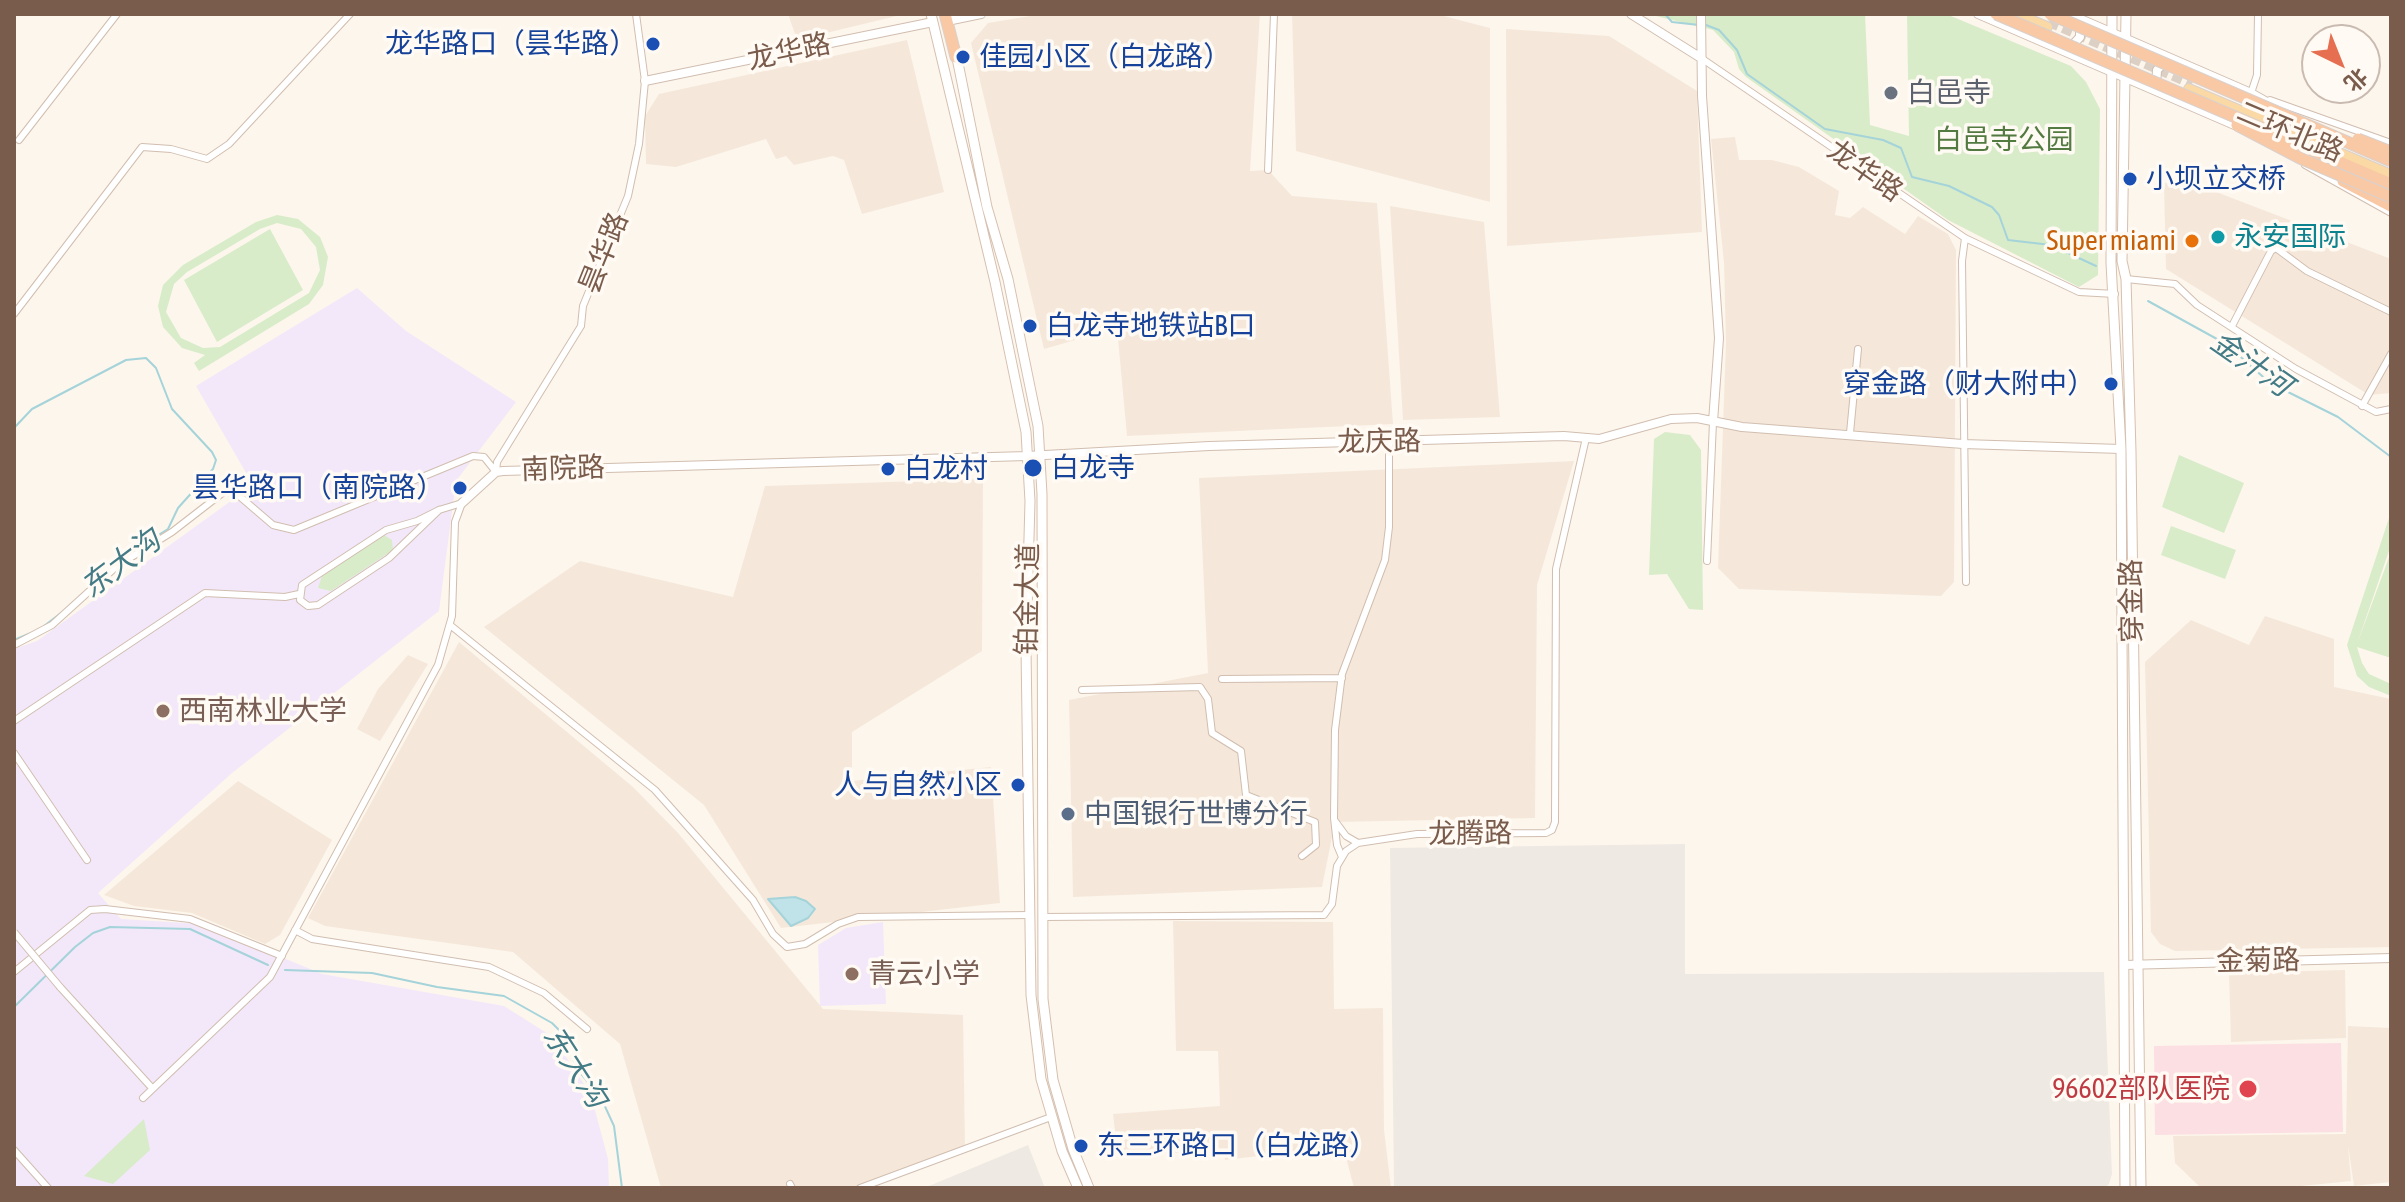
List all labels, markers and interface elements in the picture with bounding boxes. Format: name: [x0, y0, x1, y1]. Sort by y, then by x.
north arrow: [2301, 24, 2381, 104]
place label: 龙华路口（昙华路）: [385, 27, 637, 61]
street label: 龙华路: [744, 27, 834, 77]
marker: 龙华路口（昙华路）: [644, 35, 662, 53]
place label: 佳园小区（白龙路）: [979, 40, 1231, 74]
marker: 佳园小区（白龙路）: [954, 48, 972, 66]
text: 北: [2339, 63, 2373, 97]
place label: 白邑寺: [1907, 76, 1991, 110]
marker: 白邑寺: [1882, 84, 1900, 102]
street label: 二环北路: [2232, 95, 2348, 169]
park label: 白邑寺公园: [1934, 123, 2074, 157]
street label: 龙华路: [1821, 133, 1909, 209]
place label: 小坝立交桥: [2146, 162, 2286, 196]
marker: 小坝立交桥: [2121, 170, 2139, 188]
street label: 昙华路: [573, 208, 635, 298]
place label: 永安国际: [2234, 220, 2346, 254]
place label: Super miami: [2046, 224, 2176, 258]
marker: 永安国际: [2209, 228, 2227, 246]
marker: Super miami: [2183, 232, 2201, 250]
place label: 白龙寺地铁站B口: [1046, 309, 1255, 343]
marker: 白龙寺地铁站B口: [1021, 317, 1039, 335]
water label: 金汁河: [2204, 323, 2298, 405]
place label: 穿金路（财大附中）: [1843, 367, 2095, 401]
marker: 穿金路（财大附中）: [2102, 375, 2120, 393]
street label: 龙庆路: [1337, 424, 1421, 460]
street label: 南院路: [520, 451, 606, 487]
place label: 白龙寺: [1051, 451, 1135, 485]
place label: 白龙村: [904, 452, 988, 486]
marker: 白龙寺: [1022, 457, 1044, 479]
marker: 白龙村: [879, 460, 897, 478]
place label: 昙华路口（南院路）: [192, 471, 444, 505]
marker: 昙华路口（南院路）: [451, 479, 469, 497]
water label: 东大沟: [74, 523, 168, 605]
street label: 铂金大道: [1010, 543, 1046, 655]
street label: 穿金路: [2114, 559, 2150, 643]
place label: 西南林业大学: [179, 694, 347, 728]
marker: 西南林业大学: [154, 702, 172, 720]
place label: 人与自然小区: [834, 768, 1002, 802]
marker: 人与自然小区: [1009, 776, 1027, 794]
place label: 中国银行世博分行: [1084, 797, 1308, 831]
marker: 中国银行世博分行: [1059, 805, 1077, 823]
street label: 龙腾路: [1428, 816, 1512, 852]
street label: 金菊路: [2216, 943, 2300, 979]
place label: 青云小学: [868, 957, 980, 991]
marker: 青云小学: [843, 965, 861, 983]
water label: 东大沟: [535, 1019, 615, 1115]
place label: 96602部队医院: [2052, 1072, 2230, 1106]
marker: 96602部队医院: [2237, 1078, 2259, 1100]
place label: 东三环路口（白龙路）: [1097, 1129, 1377, 1163]
marker: 东三环路口（白龙路）: [1072, 1137, 1090, 1155]

